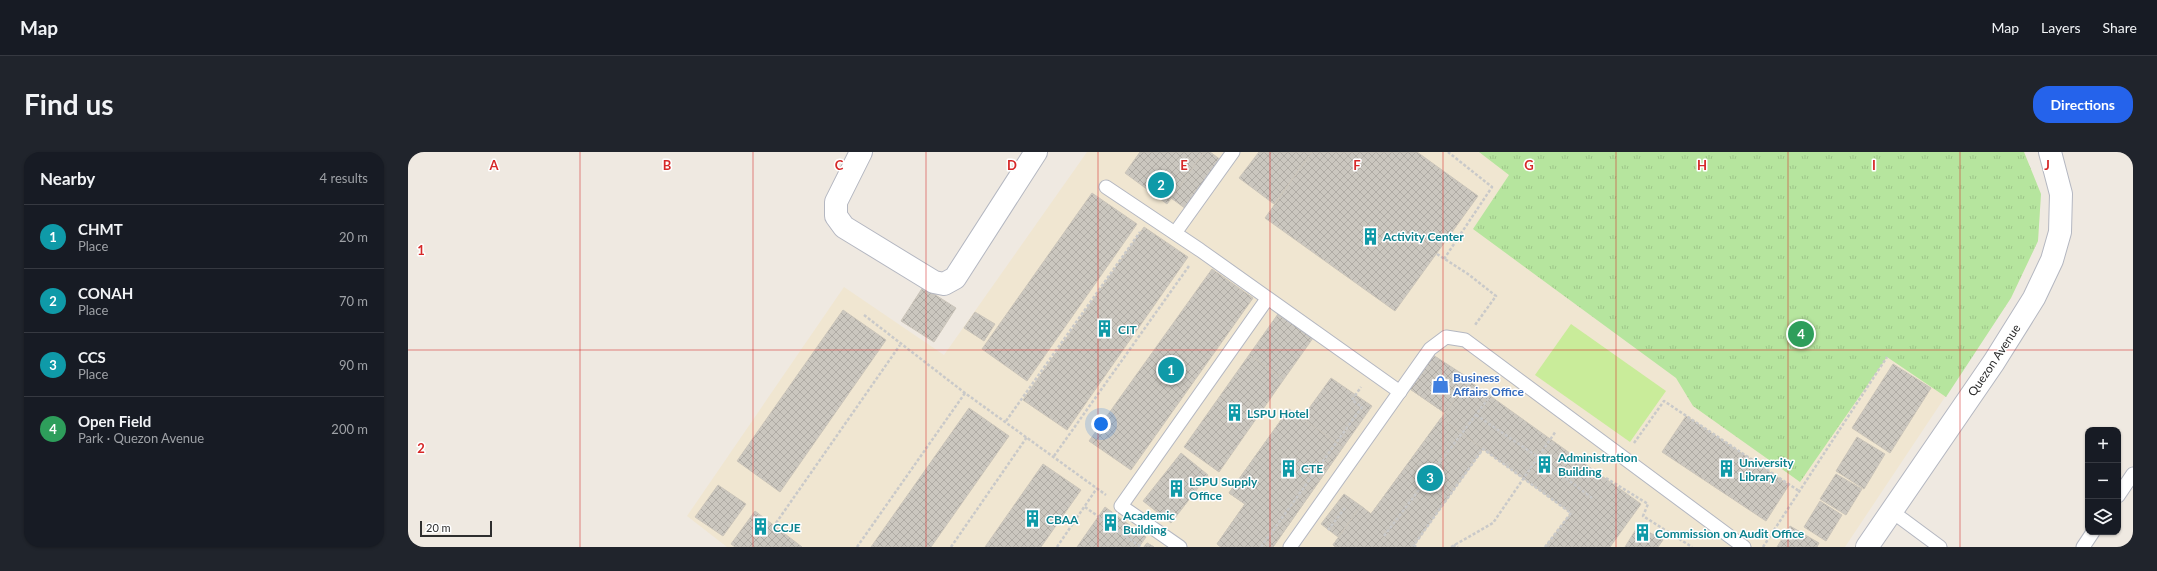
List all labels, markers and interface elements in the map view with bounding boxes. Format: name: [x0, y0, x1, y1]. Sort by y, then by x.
text: Map: [20, 16, 58, 39]
text: Map: [1991, 19, 2019, 36]
text: Layers: [2041, 19, 2081, 36]
text: Share: [2103, 19, 2137, 36]
button: Directions: [2033, 86, 2133, 123]
text: Find us: [24, 87, 114, 121]
text: A: [488, 157, 499, 173]
text: B: [663, 157, 672, 173]
text: C: [835, 157, 844, 173]
text: D: [1007, 157, 1017, 173]
text: E: [1180, 157, 1188, 173]
text: F: [1353, 157, 1361, 173]
text: G: [1524, 157, 1534, 173]
text: H: [1697, 157, 1707, 173]
text: I: [1872, 157, 1876, 173]
text: J: [2044, 157, 2050, 173]
text: Nearby: [40, 168, 95, 189]
text: 4 results: [320, 170, 368, 186]
pin: 2: [1148, 170, 1174, 200]
text: CHMT: [78, 220, 123, 238]
building icon: Activity Center: [1360, 226, 1380, 246]
text: 1: [49, 229, 57, 245]
text: 20 m: [339, 229, 368, 245]
place label: Activity Center: [1382, 229, 1464, 244]
text: Place: [78, 238, 108, 254]
text: 1: [417, 242, 425, 258]
text: CONAH: [78, 284, 133, 302]
text: 2: [49, 293, 57, 309]
text: 70 m: [339, 293, 368, 309]
text: Place: [78, 302, 108, 318]
building icon: CIT: [1095, 319, 1115, 339]
pin: 4: [1788, 319, 1814, 349]
street label: Quezon Avenue: [1964, 321, 2024, 399]
place label: CIT: [1118, 322, 1137, 337]
text: CCS: [78, 348, 106, 366]
pin: 1: [1158, 355, 1184, 385]
text: 3: [49, 357, 57, 373]
text: 90 m: [339, 357, 368, 373]
text: Place: [78, 366, 108, 382]
place label: Business Affairs Office: [1452, 370, 1524, 399]
shop icon: Business Affairs Office: [1430, 374, 1450, 394]
building icon: LSPU Hotel: [1224, 403, 1244, 423]
place label: LSPU Hotel: [1247, 406, 1309, 421]
text: Open Field: [78, 412, 151, 430]
your location: [1091, 414, 1111, 434]
text: 4: [49, 421, 57, 437]
text: 200 m: [331, 421, 368, 437]
map controls: [2085, 427, 2121, 535]
button: +: [2085, 427, 2121, 463]
text: Park · Quezon Avenue: [78, 430, 204, 446]
text: 2: [417, 440, 425, 456]
place label: Administration Building: [1557, 450, 1638, 479]
building icon: Administration Building: [1535, 454, 1555, 474]
place label: University Library: [1739, 455, 1794, 484]
building icon: CTE: [1278, 458, 1298, 478]
building icon: University Library: [1716, 459, 1736, 479]
place label: CTE: [1301, 461, 1323, 476]
pin: 3: [1417, 463, 1443, 493]
button: −: [2085, 463, 2121, 499]
place label: LSPU Supply Office: [1189, 474, 1258, 503]
building icon: LSPU Supply Office: [1166, 478, 1186, 498]
button: layers: [2085, 499, 2121, 535]
place label: Academic Building: [1122, 508, 1175, 537]
building icon: CBAA: [1023, 509, 1043, 529]
place label: CBAA: [1046, 512, 1079, 527]
building icon: Academic Building: [1100, 512, 1120, 532]
building icon: CCJE: [750, 517, 770, 537]
scale bar: [420, 519, 492, 538]
place label: CCJE: [773, 520, 801, 535]
text: 20 m: [426, 521, 451, 534]
building icon: Commission on Audit Office: [1632, 523, 1652, 543]
place label: Commission on Audit Office: [1655, 526, 1805, 541]

